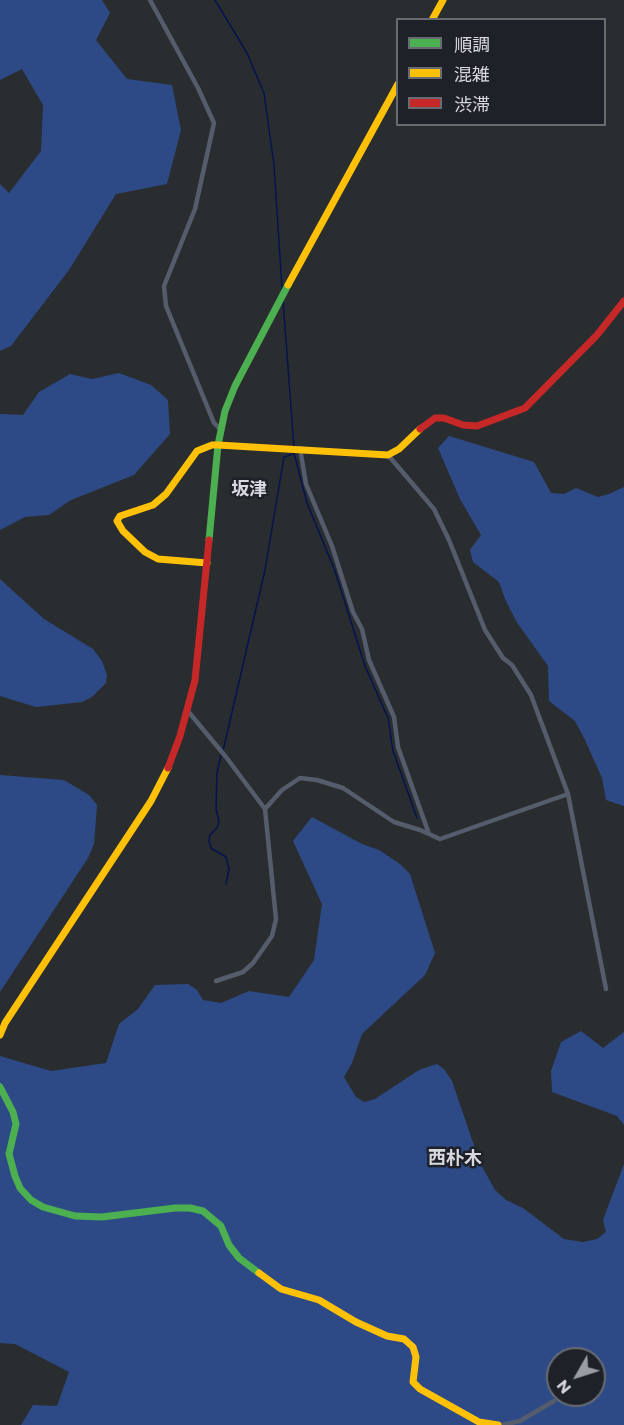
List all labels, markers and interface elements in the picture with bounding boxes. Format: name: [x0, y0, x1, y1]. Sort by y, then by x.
legend: [396, 18, 606, 126]
text: 順調: [454, 33, 490, 55]
text: 混雑: [454, 63, 490, 85]
text: 渋滞: [454, 93, 490, 115]
district label: 坂津: [231, 478, 267, 500]
district label: 西朴木: [428, 1147, 482, 1169]
north arrow: [546, 1347, 606, 1407]
text: N: [552, 1377, 574, 1398]

